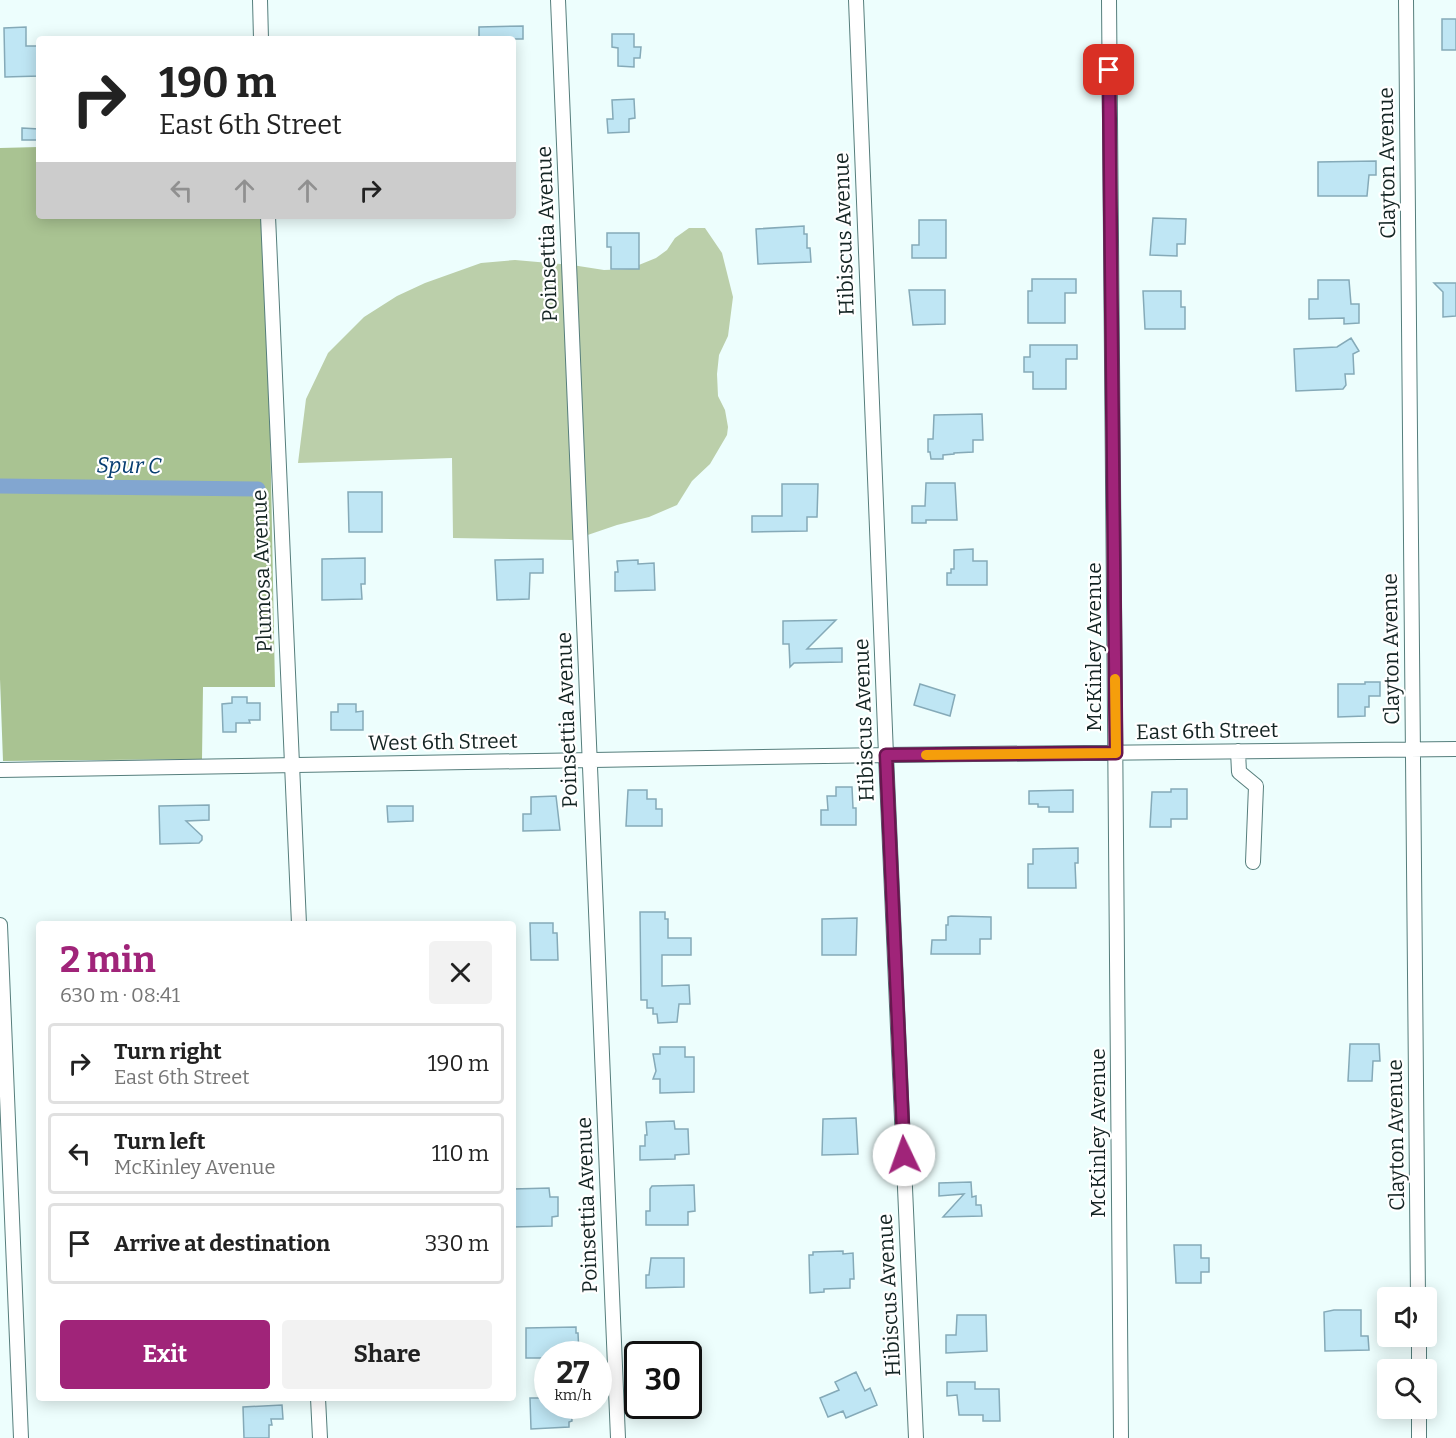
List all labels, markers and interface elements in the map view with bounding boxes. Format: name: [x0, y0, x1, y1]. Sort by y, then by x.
pin: [1083, 44, 1134, 95]
icon: arrive: [1092, 53, 1125, 86]
text: 190 m: [159, 58, 276, 108]
icon: right: [60, 60, 138, 138]
street label: Clayton Avenue: [1373, 87, 1401, 239]
text: East 6th Street: [159, 109, 342, 141]
street label: Poinsettia Avenue: [531, 146, 563, 322]
street label: Hibiscus Avenue: [828, 152, 860, 316]
icon: left: [165, 174, 198, 207]
icon: ahead: [228, 174, 261, 207]
icon: ahead: [291, 174, 324, 207]
icon: right: [354, 174, 387, 207]
water label: Spur C: [96, 451, 162, 480]
street label: Plumosa Avenue: [246, 489, 278, 653]
street label: McKinley Avenue: [1081, 562, 1107, 732]
street label: Clayton Avenue: [1377, 573, 1405, 725]
street label: Poinsettia Avenue: [551, 632, 583, 808]
street label: Hibiscus Avenue: [848, 638, 880, 802]
street label: East 6th Street: [1136, 717, 1279, 745]
street label: West 6th Street: [368, 728, 518, 756]
text: 2 min: [60, 938, 156, 982]
button: close: [429, 941, 492, 1004]
text: 630 m · 08:41: [60, 983, 180, 1007]
text: Turn right: [114, 1038, 222, 1065]
icon: right: [63, 1047, 96, 1080]
street label: McKinley Avenue: [1085, 1048, 1111, 1218]
text: 190 m: [428, 1050, 489, 1077]
street label: Clayton Avenue: [1382, 1059, 1410, 1211]
text: East 6th Street: [114, 1065, 249, 1089]
street label: Poinsettia Avenue: [571, 1117, 603, 1293]
position arrow: [872, 1123, 936, 1187]
text: Turn left: [114, 1128, 206, 1155]
icon: left: [63, 1137, 96, 1170]
text: 110 m: [432, 1140, 489, 1167]
text: McKinley Avenue: [114, 1155, 275, 1179]
street label: Hibiscus Avenue: [872, 1213, 906, 1377]
icon: arrive: [63, 1227, 96, 1260]
text: Arrive at destination: [114, 1230, 330, 1257]
text: 330 m: [425, 1230, 489, 1257]
map controls: [1377, 1287, 1437, 1419]
button: sound: [1377, 1287, 1437, 1347]
button: Exit: [60, 1320, 270, 1389]
button: Share: [282, 1320, 492, 1389]
speed limit sign: 30: [624, 1341, 702, 1419]
text: 27: [557, 1355, 589, 1391]
button: search: [1377, 1359, 1437, 1419]
text: km/h: [554, 1386, 592, 1404]

